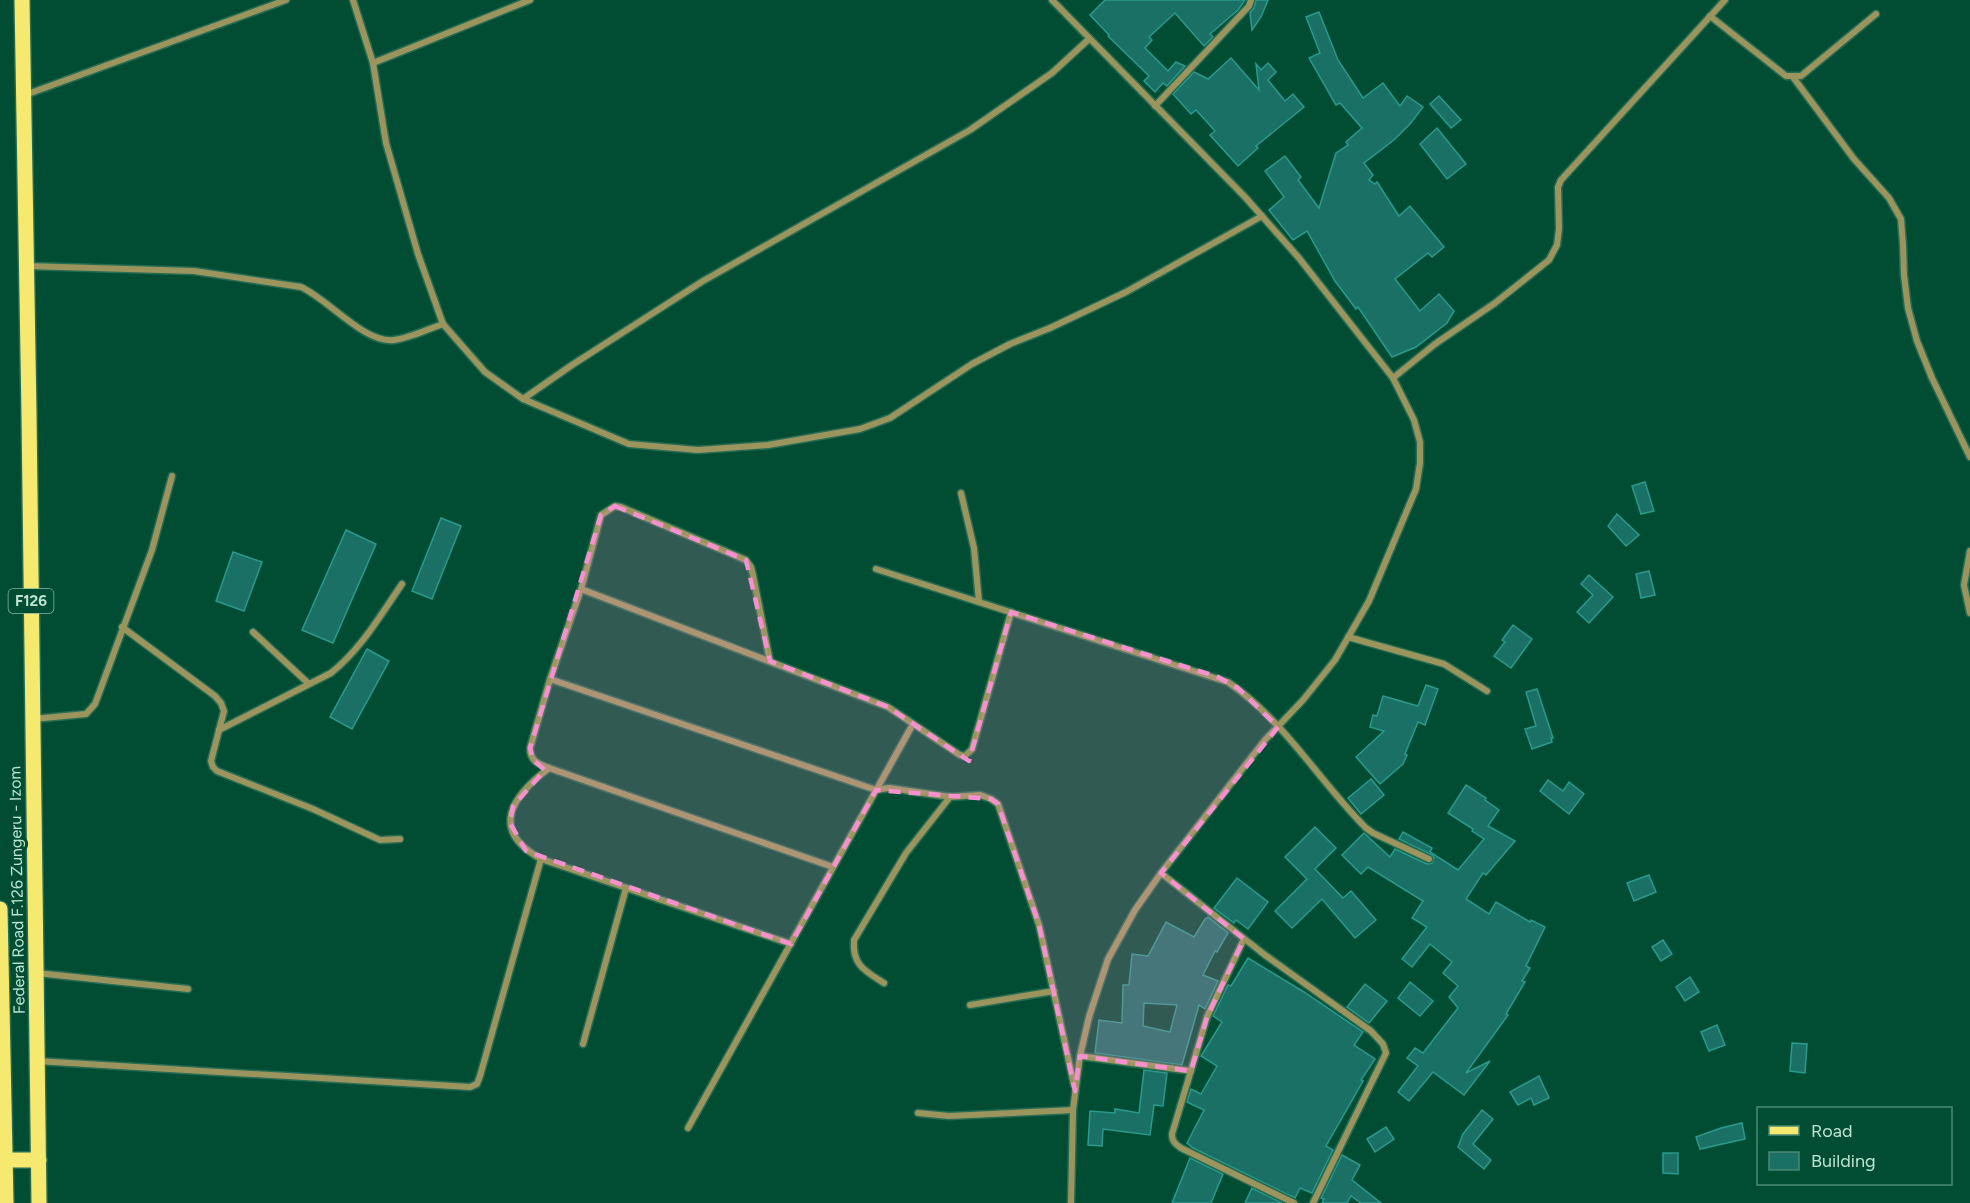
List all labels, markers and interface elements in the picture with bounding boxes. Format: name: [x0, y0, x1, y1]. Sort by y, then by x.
road number: F126: [9, 589, 54, 613]
street label: Federal Road F.126 Zungeru - Izom: [5, 766, 29, 1014]
legend: [1757, 1107, 1952, 1185]
text: Road: [1811, 1120, 1852, 1142]
text: Building: [1811, 1150, 1876, 1172]

